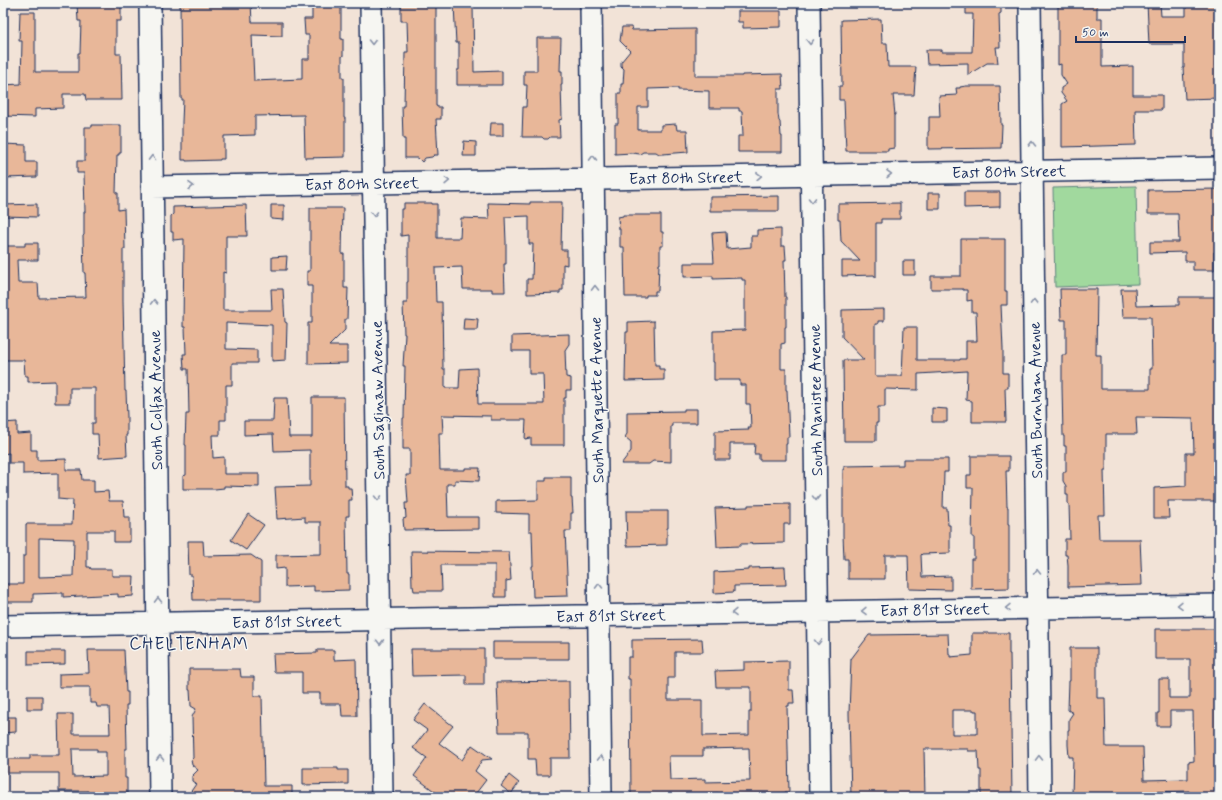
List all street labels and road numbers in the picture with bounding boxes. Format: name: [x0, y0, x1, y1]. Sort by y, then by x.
street label: East 80th Street: [952, 161, 1067, 184]
street label: East 80th Street: [629, 167, 744, 190]
street label: East 80th Street: [305, 173, 420, 196]
street label: South Marquette Avenue: [586, 317, 609, 483]
street label: South Saginaw Avenue: [367, 320, 391, 480]
street label: South Burnham Avenue: [1025, 321, 1048, 479]
street label: South Manistee Avenue: [805, 323, 828, 476]
street label: South Colfax Avenue: [145, 329, 168, 470]
street label: East 81st Street: [880, 599, 991, 622]
street label: East 81st Street: [556, 605, 667, 628]
street label: East 81st Street: [232, 611, 343, 634]

